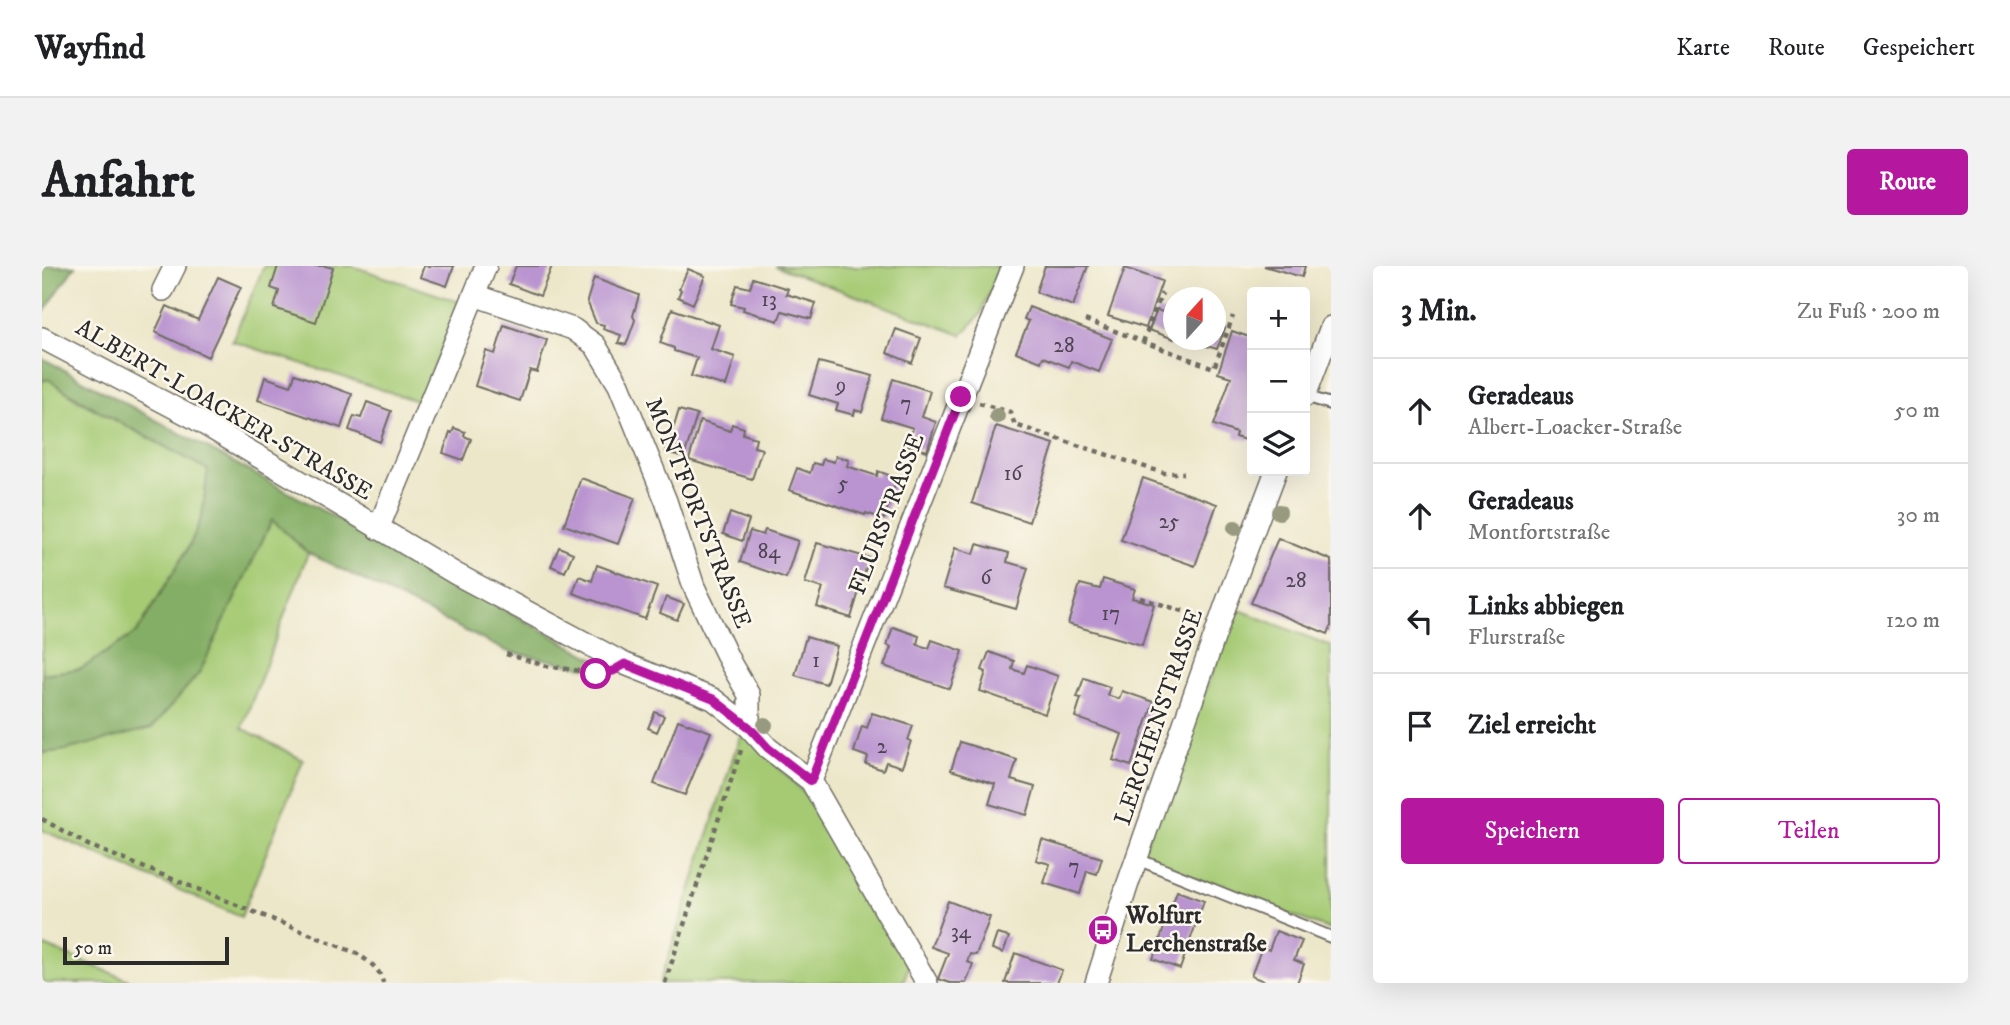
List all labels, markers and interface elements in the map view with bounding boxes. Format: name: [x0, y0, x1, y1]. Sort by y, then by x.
text: Wayfind: [35, 28, 145, 69]
text: Karte: [1676, 33, 1730, 63]
text: Route: [1768, 33, 1825, 63]
text: Gespeichert: [1863, 33, 1975, 63]
button: Route: [1847, 149, 1968, 215]
text: Anfahrt: [42, 151, 195, 213]
house number: 13: [761, 287, 777, 313]
north arrow: [1163, 287, 1226, 350]
map controls: [1247, 287, 1310, 476]
button: +: [1247, 287, 1310, 350]
text: 3 Min.: [1401, 293, 1477, 330]
text: Zu Fuß · 200 m: [1797, 297, 1940, 326]
street label: ALBERT-LOACKER-STRASSE: [70, 313, 378, 507]
house number: 28: [1054, 333, 1074, 359]
button: −: [1247, 350, 1310, 413]
house number: 9: [835, 373, 846, 399]
text: Geradeaus: [1468, 380, 1574, 413]
route end: [945, 381, 976, 412]
house number: 7: [900, 391, 912, 417]
icon: ahead: [1401, 392, 1439, 430]
street label: MONTFORTSTRASSE: [638, 393, 758, 633]
text: 50 m: [1894, 396, 1940, 425]
button: layers: [1247, 413, 1310, 476]
text: Albert-Loacker-Straße: [1468, 413, 1682, 442]
street label: FLURSTRASSE: [842, 429, 932, 599]
house number: 16: [1004, 461, 1023, 487]
house number: 5: [838, 471, 848, 497]
text: Geradeaus: [1468, 485, 1574, 518]
icon: ahead: [1401, 497, 1439, 535]
text: 30 m: [1897, 501, 1940, 530]
house number: 25: [1159, 509, 1179, 535]
text: Montfortstraße: [1468, 518, 1610, 547]
house number: 84: [758, 539, 781, 565]
house number: 6: [981, 565, 993, 591]
house number: 28: [1286, 568, 1306, 594]
text: Links abbiegen: [1468, 590, 1624, 623]
house number: 17: [1102, 601, 1120, 627]
icon: left: [1401, 602, 1439, 640]
street label: LERCHENSTRASSE: [1108, 605, 1210, 829]
text: 120 m: [1886, 606, 1940, 635]
text: Flurstraße: [1468, 623, 1565, 652]
house number: 1: [812, 648, 820, 674]
route start: [580, 658, 611, 689]
icon: arrive: [1401, 707, 1439, 745]
text: Ziel erreicht: [1468, 709, 1596, 742]
house number: 2: [877, 734, 888, 760]
button: Speichern: [1401, 798, 1664, 864]
button: Teilen: [1678, 798, 1940, 864]
house number: 7: [1068, 854, 1080, 880]
place label: Wolfurt Lerchenstraße: [1125, 901, 1267, 959]
bus stop icon: Wolfurt Lerchenstraße: [1086, 913, 1120, 947]
house number: 34: [951, 919, 972, 945]
scale bar: [63, 934, 229, 966]
text: 50 m: [74, 937, 112, 960]

